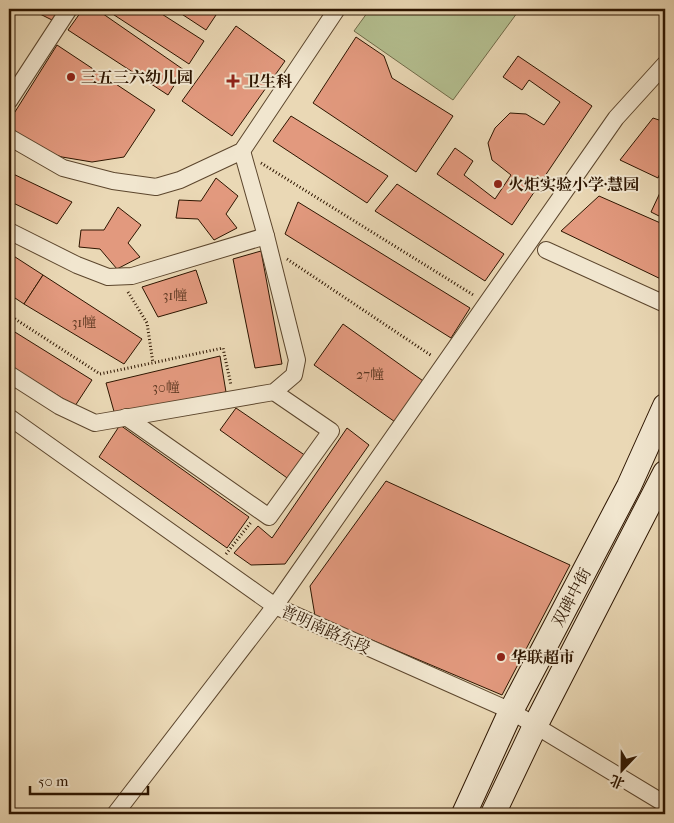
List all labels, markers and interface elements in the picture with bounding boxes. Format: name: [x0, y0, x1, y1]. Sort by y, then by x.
place label: 三五三六幼儿园: [81, 68, 193, 87]
marker: 三五三六幼儿园: [65, 71, 77, 83]
place label: 卫生科: [244, 72, 293, 91]
marker: 卫生科: [226, 74, 240, 88]
place label: 火炬实验小学·慧园: [508, 175, 639, 194]
marker: 火炬实验小学·慧园: [492, 178, 504, 190]
house number: 31幢: [163, 287, 187, 304]
house number: 31幢: [72, 314, 96, 331]
house number: 27幢: [356, 366, 384, 383]
house number: 30幢: [152, 379, 180, 396]
street label: 双碑中街: [548, 565, 595, 630]
street label: 普明南路东段: [278, 601, 374, 658]
place label: 华联超市: [511, 648, 575, 667]
marker: 华联超市: [495, 651, 507, 663]
north arrow: [596, 746, 646, 796]
scale bar: [30, 763, 148, 795]
text: 北: [608, 771, 627, 792]
text: 50 m: [38, 772, 69, 790]

